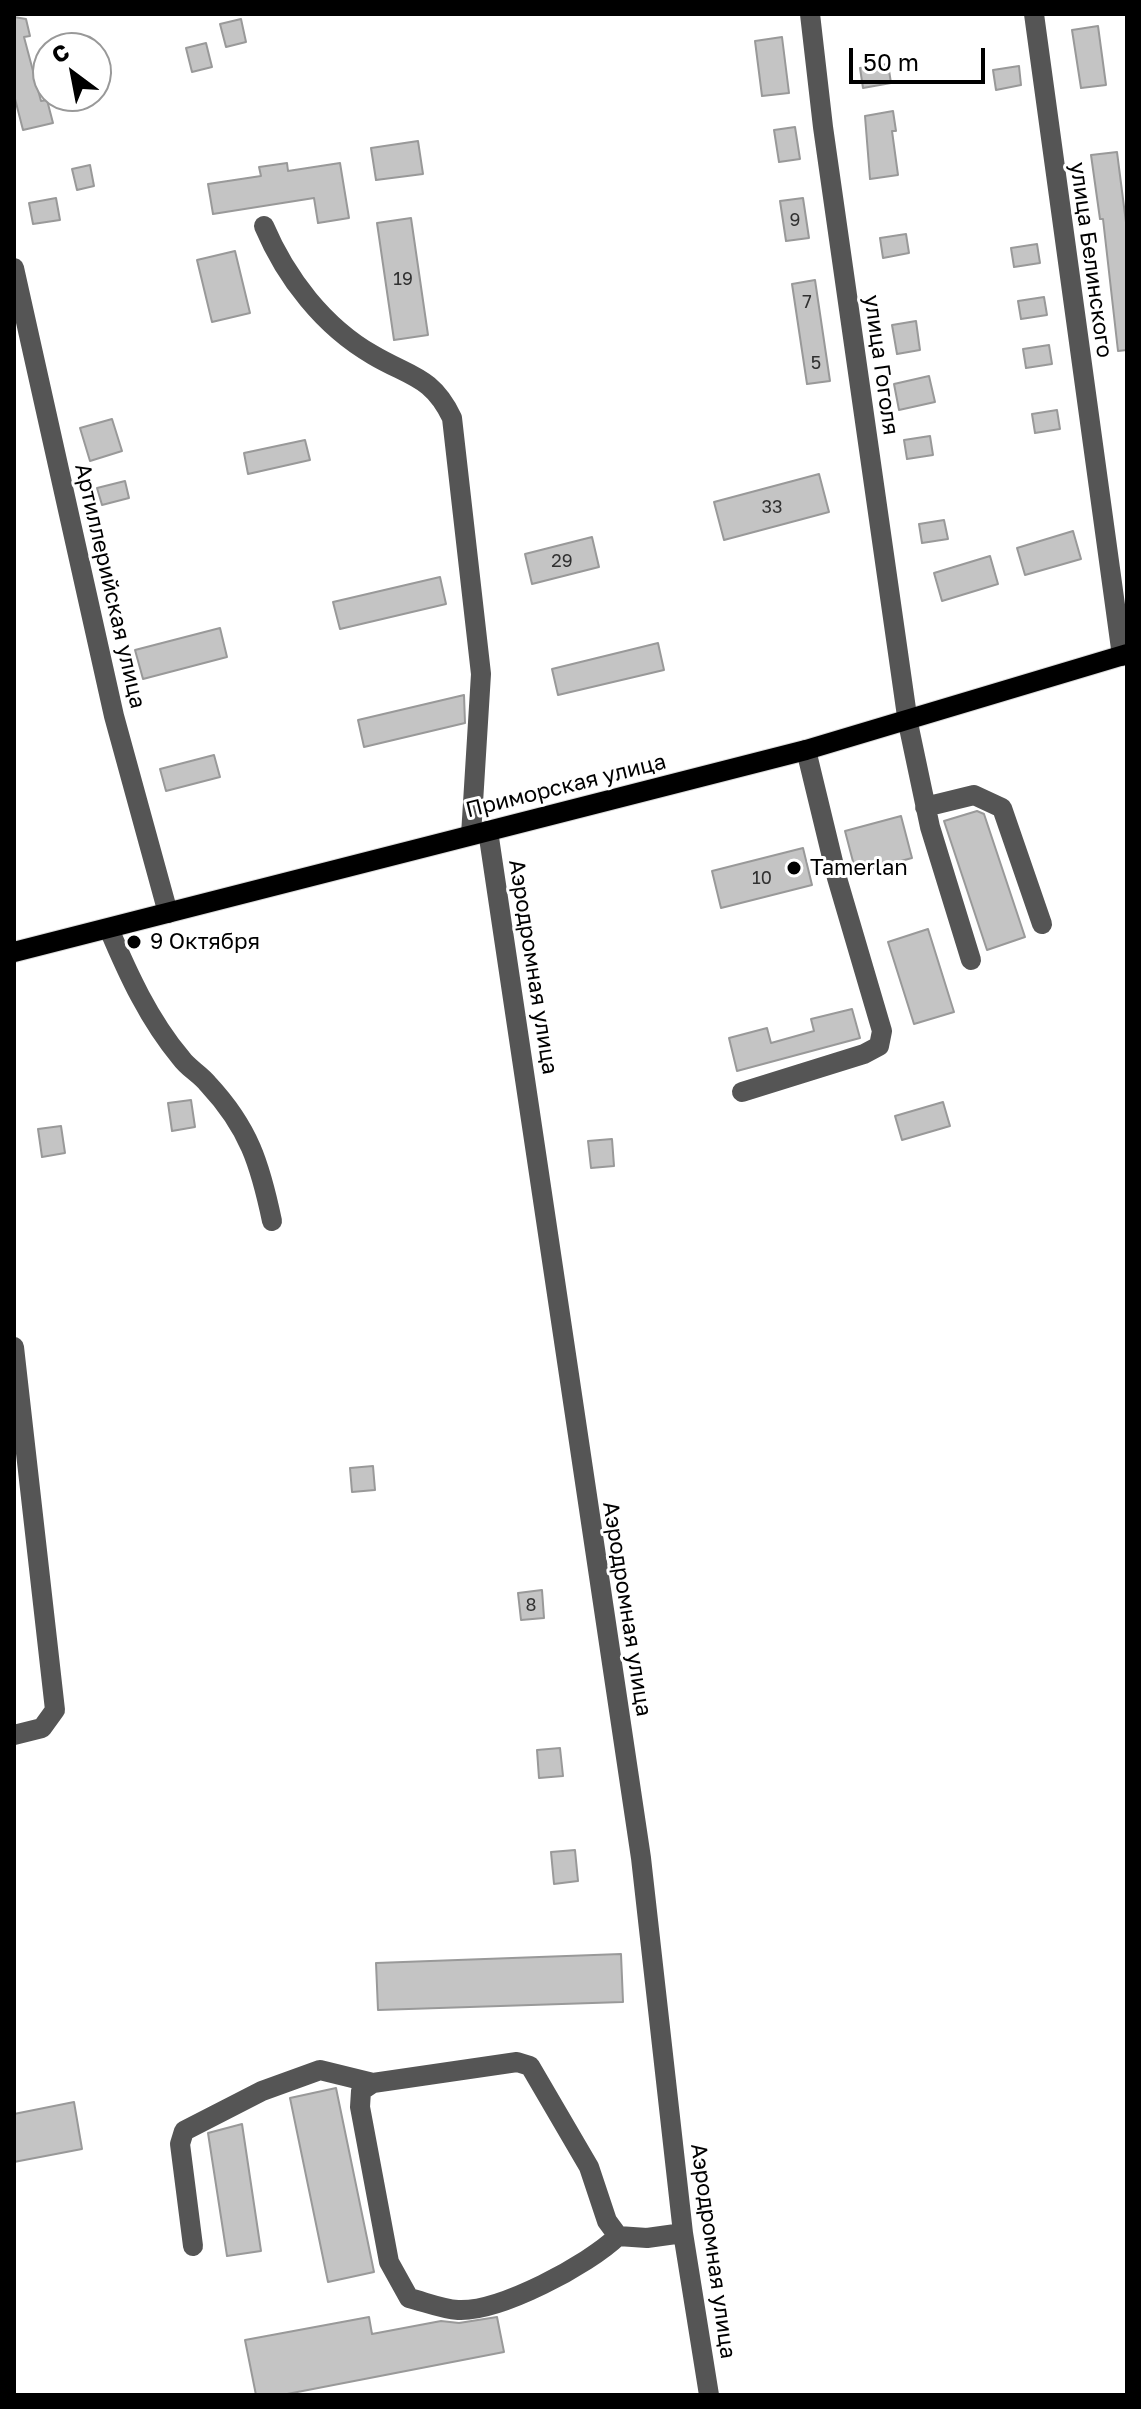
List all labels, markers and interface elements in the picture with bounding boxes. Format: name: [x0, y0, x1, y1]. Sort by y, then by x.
north arrow: [32, 32, 112, 112]
scale bar: [853, 32, 989, 82]
text: С: [46, 37, 74, 69]
text: 50 m: [863, 47, 919, 76]
street label: улица Белинского: [1064, 160, 1118, 360]
house number: 9: [790, 209, 800, 231]
house number: 19: [393, 268, 413, 290]
house number: 7: [802, 291, 812, 313]
street label: улица Гоголя: [858, 293, 904, 437]
house number: 5: [811, 352, 821, 374]
street label: Артиллерийская улица: [69, 461, 151, 711]
house number: 33: [761, 496, 783, 518]
house number: 29: [551, 550, 573, 572]
street label: Приморская улица: [463, 748, 669, 824]
place label: Tamerlan: [810, 855, 908, 881]
street label: Аэродромная улица: [503, 858, 563, 1076]
marker: Tamerlan: [785, 859, 803, 877]
house number: 10: [752, 867, 772, 889]
place label: 9 Октября: [150, 929, 260, 955]
marker: 9 Октября: [125, 933, 143, 951]
street label: Аэродромная улица: [597, 1500, 657, 1718]
house number: 8: [526, 1594, 536, 1616]
street label: Аэродромная улица: [685, 2142, 741, 2360]

